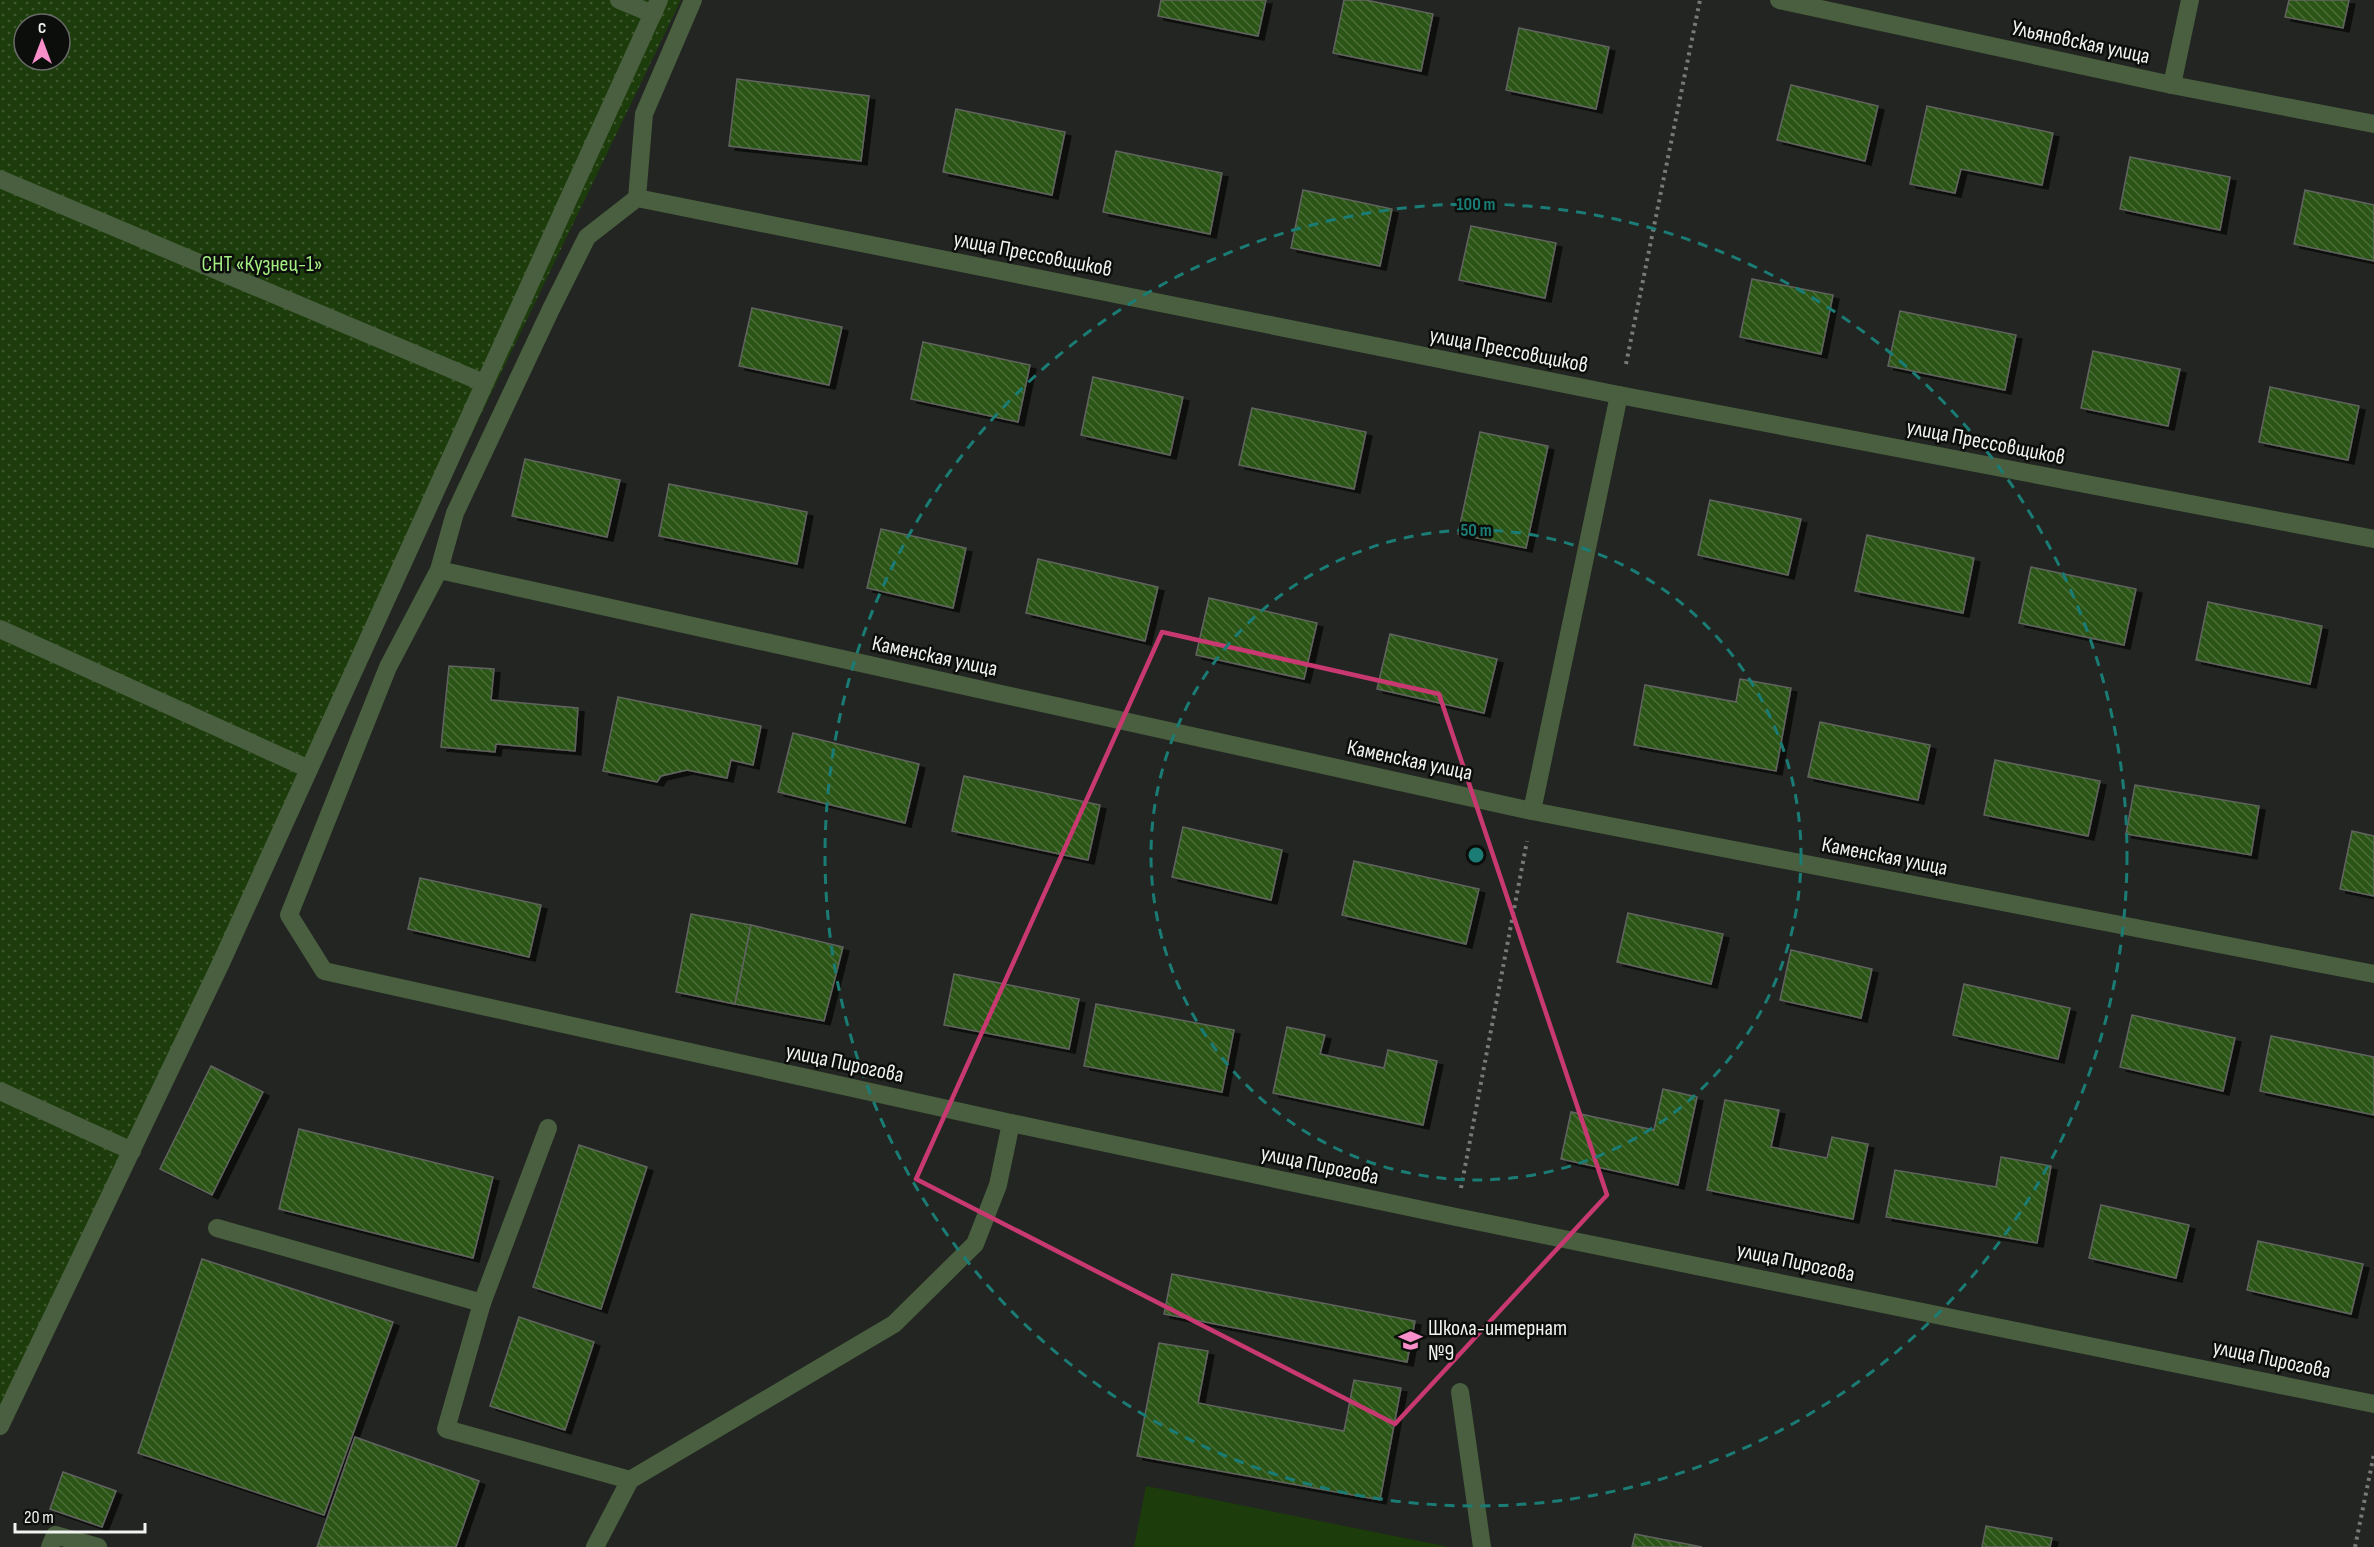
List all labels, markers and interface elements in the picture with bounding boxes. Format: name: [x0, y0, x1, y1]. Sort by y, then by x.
north arrow: [12, 12, 72, 72]
street label: Ульяновская улица: [2009, 15, 2152, 70]
text: С: [38, 19, 46, 38]
text: 100 m: [1457, 194, 1496, 215]
street label: улица Прессовщиков: [951, 226, 1114, 283]
park label: СНТ «Кузнец-1»: [202, 251, 322, 278]
street label: улица Прессовщиков: [1427, 322, 1590, 379]
street label: улица Прессовщиков: [1904, 414, 2067, 471]
text: 50 m: [1460, 520, 1492, 541]
street label: Каменская улица: [869, 630, 1000, 683]
street label: Каменская улица: [1344, 734, 1475, 787]
street label: Каменская улица: [1819, 831, 1950, 882]
centre of rings: [1466, 845, 1486, 865]
street label: улица Пирогова: [783, 1038, 906, 1089]
street label: улица Пирогова: [1258, 1140, 1381, 1191]
street label: улица Пирогова: [1734, 1237, 1857, 1288]
place label: Школа-интернат №9: [1428, 1315, 1567, 1367]
school or university icon: Школа-интернат №9: [1397, 1327, 1423, 1353]
street label: улица Пирогова: [2210, 1334, 2333, 1385]
scale bar: [15, 1496, 146, 1534]
text: 20 m: [24, 1507, 54, 1528]

